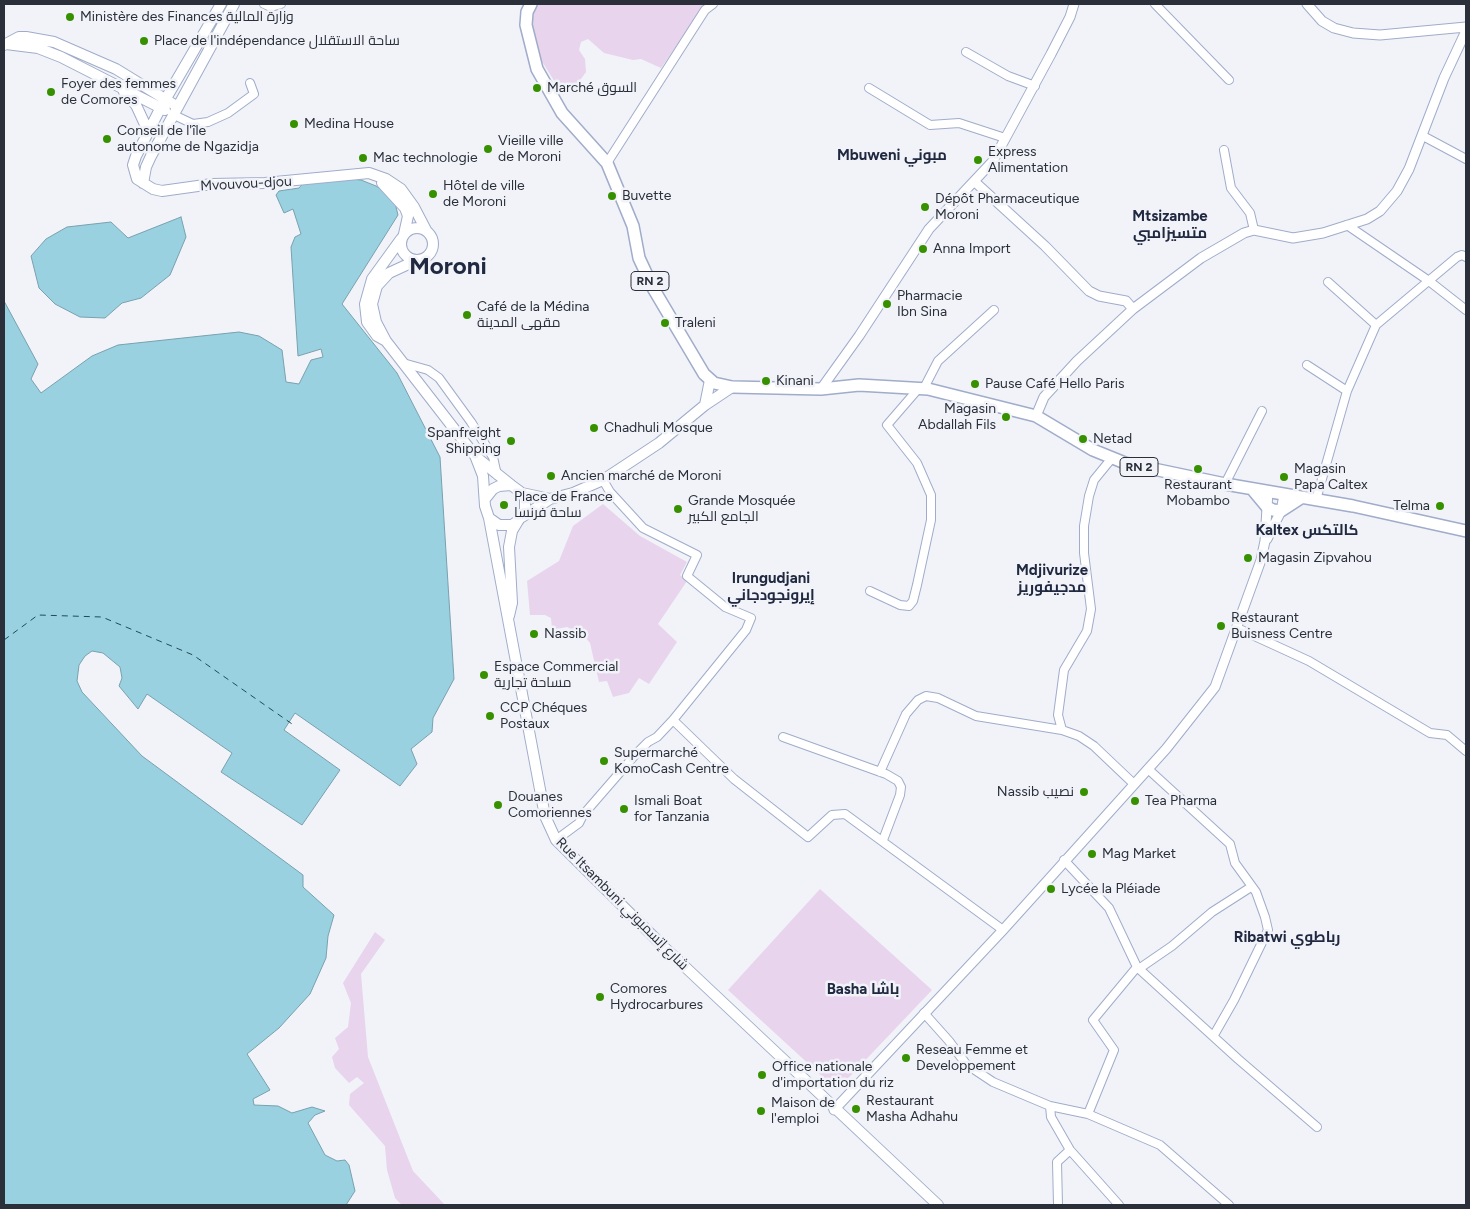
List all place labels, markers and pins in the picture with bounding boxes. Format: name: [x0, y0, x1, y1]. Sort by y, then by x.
place label: Ministère des Finances وزارة المالية: [80, 9, 294, 25]
marker: Ministère des Finances وزارة المالية: [64, 11, 76, 23]
place label: Place de l'indépendance ساحة الاستقلال: [154, 33, 400, 49]
marker: Place de l'indépendance ساحة الاستقلال: [138, 35, 150, 47]
place label: Foyer des femmes de Comores: [61, 76, 176, 108]
place label: Marché السوق: [547, 80, 637, 96]
marker: Marché السوق: [531, 82, 543, 94]
marker: Foyer des femmes de Comores: [45, 86, 57, 98]
place label: Medina House: [304, 116, 394, 132]
marker: Medina House: [288, 118, 300, 130]
place label: Conseil de l'île autonome de Ngazidja: [117, 123, 259, 156]
marker: Conseil de l'île autonome de Ngazidja: [101, 133, 113, 145]
place label: Vieille ville de Moroni: [498, 133, 563, 166]
marker: Vieille ville de Moroni: [482, 143, 494, 155]
place label: Express Alimentation: [988, 144, 1068, 176]
place label: Mac technologie: [373, 150, 478, 166]
marker: Mac technologie: [357, 152, 369, 164]
marker: Express Alimentation: [972, 154, 984, 166]
place label: Hôtel de ville de Moroni: [443, 178, 525, 210]
marker: Hôtel de ville de Moroni: [427, 188, 439, 200]
place label: Buvette: [622, 188, 671, 204]
marker: Buvette: [606, 190, 618, 202]
place label: Dépôt Pharmaceutique Moroni: [935, 191, 1079, 223]
marker: Dépôt Pharmaceutique Moroni: [919, 201, 931, 213]
place label: Anna Import: [933, 241, 1011, 257]
marker: Anna Import: [917, 243, 929, 255]
place label: Pharmacie Ibn Sina: [897, 288, 962, 321]
marker: Pharmacie Ibn Sina: [881, 298, 893, 310]
place label: Café de la Médina مقهى المدينة: [477, 299, 589, 332]
marker: Café de la Médina مقهى المدينة: [461, 309, 473, 321]
place label: Traleni: [675, 315, 716, 331]
marker: Traleni: [659, 317, 671, 329]
place label: Kinani: [776, 373, 814, 389]
marker: Kinani: [760, 375, 772, 387]
place label: Pause Café Hello Paris: [985, 376, 1125, 392]
marker: Pause Café Hello Paris: [969, 378, 981, 390]
place label: Magasin Abdallah Fils: [918, 401, 996, 434]
marker: Magasin Abdallah Fils: [1000, 411, 1012, 423]
place label: Chadhuli Mosque: [604, 420, 713, 436]
marker: Chadhuli Mosque: [588, 422, 600, 434]
place label: Spanfreight Shipping: [427, 425, 501, 458]
place label: Netad: [1093, 431, 1132, 447]
marker: Netad: [1077, 433, 1089, 445]
marker: Spanfreight Shipping: [505, 435, 517, 447]
place label: Magasin Papa Caltex: [1294, 461, 1368, 494]
marker: Restaurant Mobambo: [1192, 463, 1204, 475]
place label: Ancien marché de Moroni: [561, 468, 721, 484]
marker: Ancien marché de Moroni: [545, 470, 557, 482]
marker: Magasin Papa Caltex: [1278, 471, 1290, 483]
place label: Restaurant Mobambo: [1164, 477, 1232, 510]
place label: Place de France ساحة فرنسا: [514, 489, 613, 522]
place label: Grande Mosquée الجامع الكبير: [688, 493, 795, 526]
place label: Telma: [1393, 498, 1430, 514]
marker: Place de France ساحة فرنسا: [498, 499, 510, 511]
marker: Telma: [1434, 500, 1446, 512]
marker: Grande Mosquée الجامع الكبير: [672, 503, 684, 515]
place label: Magasin Zipvahou: [1258, 550, 1372, 566]
marker: Magasin Zipvahou: [1242, 552, 1254, 564]
place label: Restaurant Buisness Centre: [1231, 610, 1332, 642]
marker: Restaurant Buisness Centre: [1215, 620, 1227, 632]
place label: Nassib: [544, 626, 586, 642]
marker: Nassib: [528, 628, 540, 640]
place label: Espace Commercial مساحة تجارية: [494, 659, 618, 692]
marker: Espace Commercial مساحة تجارية: [478, 669, 490, 681]
place label: CCP Chéques Postaux: [500, 700, 587, 732]
marker: CCP Chéques Postaux: [484, 710, 496, 722]
place label: Supermarché KomoCash Centre: [614, 745, 729, 778]
marker: Supermarché KomoCash Centre: [598, 755, 610, 767]
place label: Nassib نصيب: [997, 784, 1074, 800]
marker: Nassib نصيب: [1078, 786, 1090, 798]
place label: Douanes Comoriennes: [508, 789, 592, 822]
place label: Ismali Boat for Tanzania: [634, 793, 709, 826]
place label: Tea Pharma: [1145, 793, 1217, 809]
marker: Tea Pharma: [1129, 795, 1141, 807]
marker: Douanes Comoriennes: [492, 799, 504, 811]
marker: Ismali Boat for Tanzania: [618, 803, 630, 815]
place label: Mag Market: [1102, 846, 1176, 862]
marker: Mag Market: [1086, 848, 1098, 860]
place label: Lycée la Pléiade: [1061, 881, 1161, 897]
marker: Lycée la Pléiade: [1045, 883, 1057, 895]
place label: Comores Hydrocarbures: [610, 981, 703, 1014]
marker: Comores Hydrocarbures: [594, 991, 606, 1003]
place label: Reseau Femme et Developpement: [916, 1042, 1028, 1074]
marker: Reseau Femme et Developpement: [900, 1052, 912, 1064]
place label: Office nationale d'importation du riz: [772, 1059, 894, 1092]
marker: Office nationale d'importation du riz: [756, 1069, 768, 1081]
place label: Restaurant Masha Adhahu: [866, 1093, 958, 1126]
place label: Maison de l'emploi: [771, 1095, 835, 1128]
marker: Restaurant Masha Adhahu: [850, 1103, 862, 1115]
marker: Maison de l'emploi: [755, 1105, 767, 1117]

